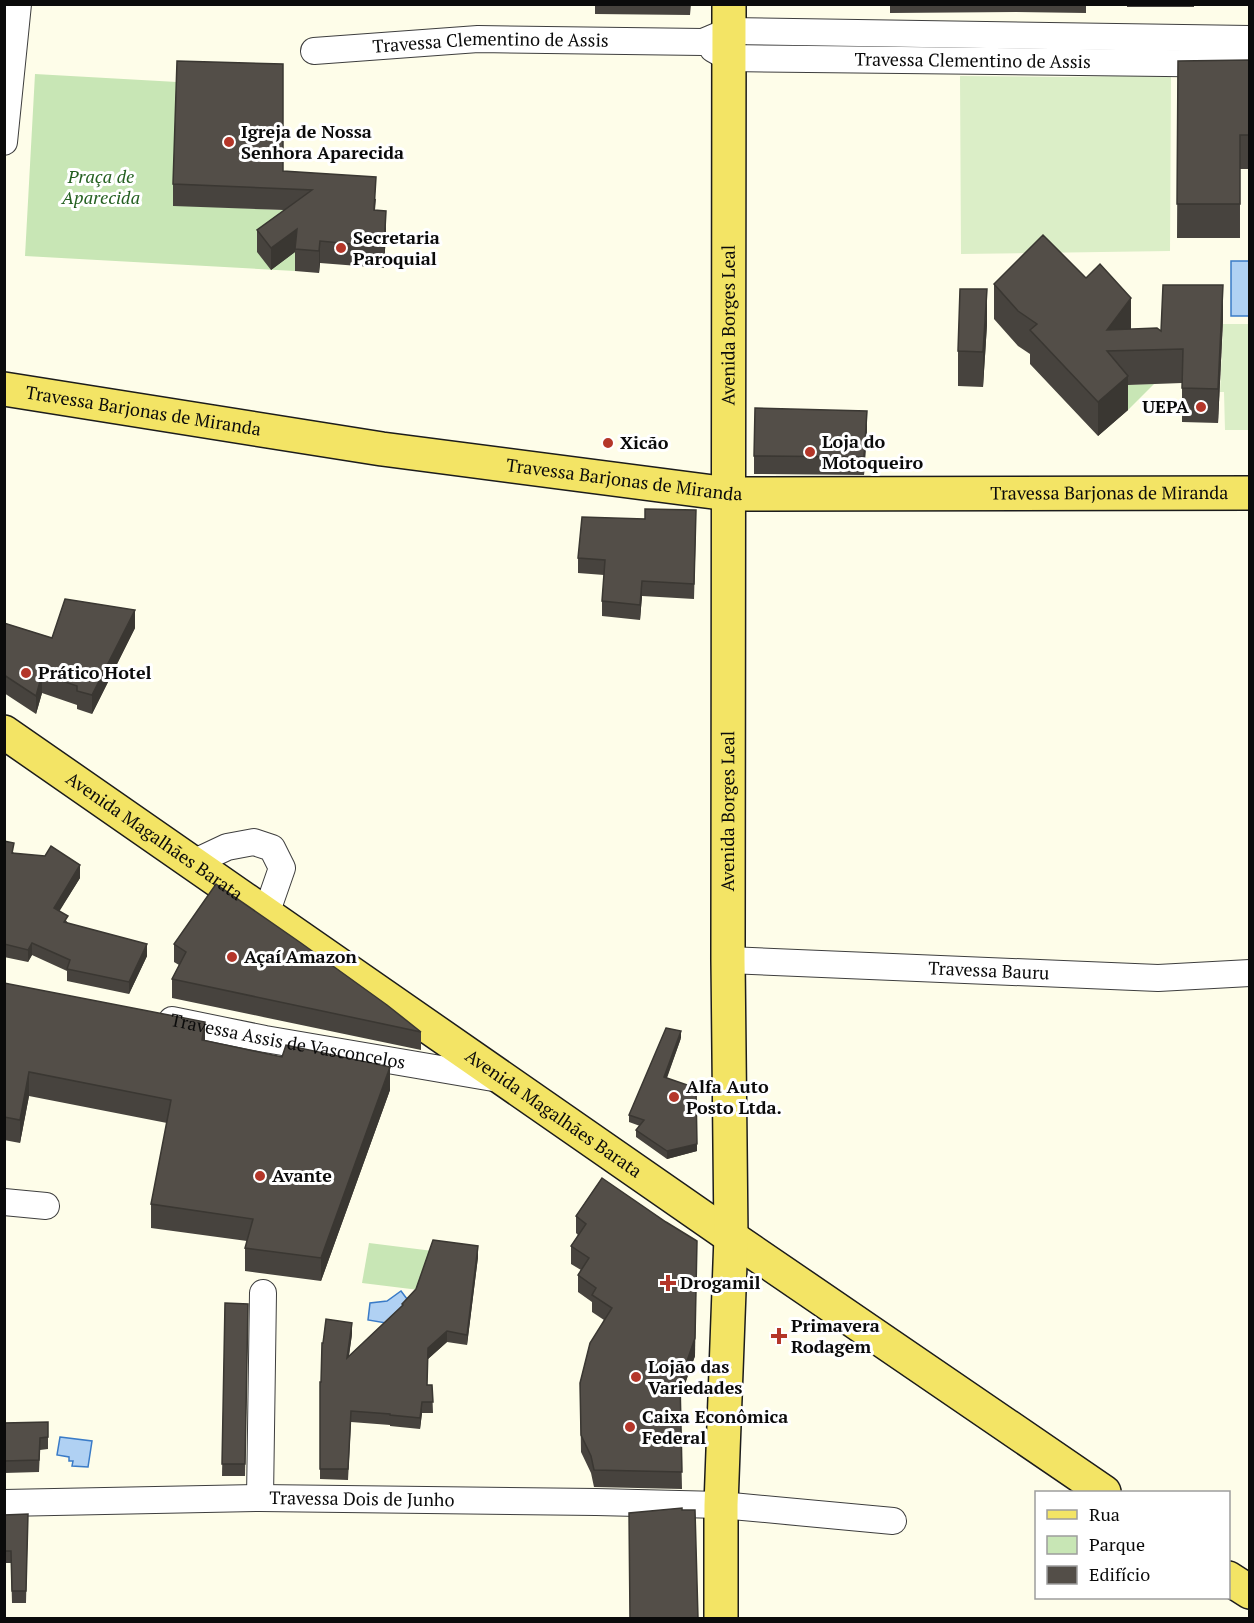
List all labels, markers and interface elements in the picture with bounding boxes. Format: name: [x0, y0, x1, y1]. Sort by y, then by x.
street label: Travessa Clementino de Assis: [372, 26, 609, 58]
street label: Travessa Clementino de Assis: [854, 46, 1091, 73]
place label: Igreja de Nossa Senhora Aparecida: [241, 119, 404, 164]
marker: Igreja de Nossa Senhora Aparecida: [222, 135, 236, 149]
park label: Praça de Aparecida: [61, 164, 140, 209]
place label: Secretaria Paroquial: [353, 225, 440, 270]
marker: Secretaria Paroquial: [334, 241, 348, 255]
street label: Avenida Borges Leal: [716, 245, 740, 406]
street label: Travessa Barjonas de Miranda: [24, 380, 263, 441]
place label: UEPA: [1142, 394, 1190, 418]
marker: UEPA: [1194, 400, 1208, 414]
place label: Loja do Motoqueiro: [822, 429, 923, 474]
place label: Xicão: [620, 430, 669, 454]
marker: Xicão: [601, 436, 615, 450]
marker: Loja do Motoqueiro: [803, 445, 817, 459]
street label: Travessa Barjonas de Miranda: [505, 452, 742, 505]
street label: Travessa Barjonas de Miranda: [990, 480, 1228, 504]
place label: Prático Hotel: [38, 660, 152, 684]
marker: Prático Hotel: [19, 666, 33, 680]
street label: Avenida Borges Leal: [715, 731, 739, 892]
street label: Avenida Magalhães Barata: [62, 766, 248, 905]
place label: Açaí Amazon: [244, 944, 357, 968]
marker: Açaí Amazon: [225, 950, 239, 964]
street label: Travessa Bauru: [928, 955, 1050, 984]
street label: Travessa Assis de Vasconcelos: [169, 1007, 407, 1074]
street label: Avenida Magalhães Barata: [461, 1043, 647, 1183]
place label: Alfa Auto Posto Ltda.: [686, 1074, 782, 1119]
marker: Alfa Auto Posto Ltda.: [667, 1090, 681, 1104]
place label: Avante: [272, 1163, 332, 1187]
marker: Avante: [253, 1169, 267, 1183]
place label: Drogamil: [680, 1270, 760, 1294]
marker: Drogamil: [661, 1276, 675, 1290]
place label: Primavera Rodagem: [791, 1313, 880, 1358]
marker: Primavera Rodagem: [772, 1329, 786, 1343]
place label: Lojão das Variedades: [648, 1354, 742, 1399]
marker: Lojão das Variedades: [629, 1370, 643, 1384]
place label: Caixa Econômica Federal: [642, 1404, 788, 1449]
marker: Caixa Econômica Federal: [623, 1420, 637, 1434]
street label: Travessa Dois de Junho: [269, 1485, 455, 1511]
legend: [1035, 1491, 1230, 1599]
text: Rua: [1089, 1502, 1120, 1526]
text: Parque: [1089, 1532, 1145, 1556]
text: Edifício: [1089, 1562, 1150, 1586]

